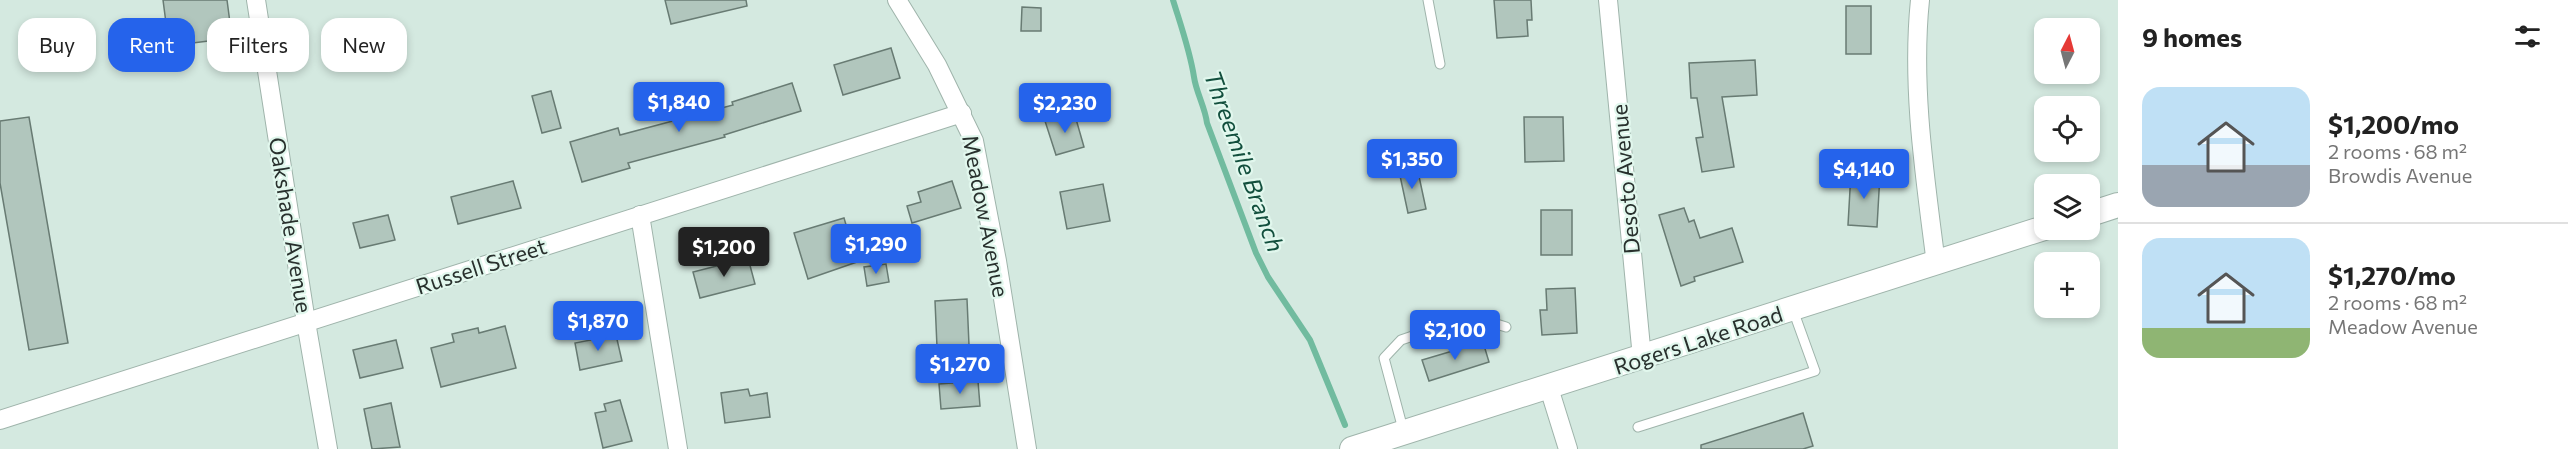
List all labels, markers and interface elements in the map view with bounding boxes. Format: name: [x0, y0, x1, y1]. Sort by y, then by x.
chip: Buy: [18, 18, 96, 72]
chip: Rent: [108, 18, 195, 72]
chip: Filters: [207, 18, 309, 72]
chip: New: [321, 18, 407, 72]
north arrow: [2034, 18, 2100, 84]
map controls: [2034, 18, 2100, 318]
icon: filters: [2511, 20, 2544, 53]
text: 9 homes: [2142, 21, 2242, 52]
water label: Threemile Branch: [1199, 66, 1291, 256]
pin: $1,840: [630, 82, 728, 133]
pin: $2,230: [1016, 83, 1114, 134]
text: $1,840: [647, 89, 711, 113]
text: $2,230: [1033, 90, 1097, 114]
button: locate: [2034, 96, 2100, 162]
street label: Desoto Avenue: [1605, 103, 1645, 255]
text: $1,200/mo: [2328, 108, 2459, 139]
icon: home: [2190, 111, 2262, 183]
street label: Meadow Avenue: [957, 133, 1015, 299]
street label: Oakshade Avenue: [264, 135, 318, 315]
pin: $1,350: [1363, 139, 1461, 190]
text: 2 rooms · 68 m²: [2328, 139, 2467, 163]
text: $1,350: [1381, 146, 1443, 170]
pin: $4,140: [1815, 149, 1913, 200]
text: $4,140: [1833, 156, 1895, 180]
text: Browdis Avenue: [2328, 163, 2472, 187]
button: layers: [2034, 174, 2100, 240]
pin: $1,290: [827, 224, 925, 275]
pin: $1,200: [675, 227, 773, 278]
text: $1,290: [845, 231, 907, 255]
street label: Russell Street: [412, 232, 550, 300]
text: $1,200: [692, 234, 756, 258]
button: +: [2034, 252, 2100, 318]
text: $1,270/mo: [2328, 259, 2456, 290]
icon: home: [2190, 262, 2262, 334]
text: 2 rooms · 68 m²: [2328, 290, 2467, 314]
street label: Rogers Lake Road: [1610, 300, 1786, 380]
pin: $1,870: [549, 301, 647, 352]
text: $1,870: [567, 308, 629, 332]
pin: $2,100: [1406, 310, 1504, 361]
text: Meadow Avenue: [2328, 314, 2478, 338]
text: $2,100: [1424, 317, 1486, 341]
pin: $1,270: [911, 344, 1009, 395]
text: $1,270: [930, 351, 990, 375]

